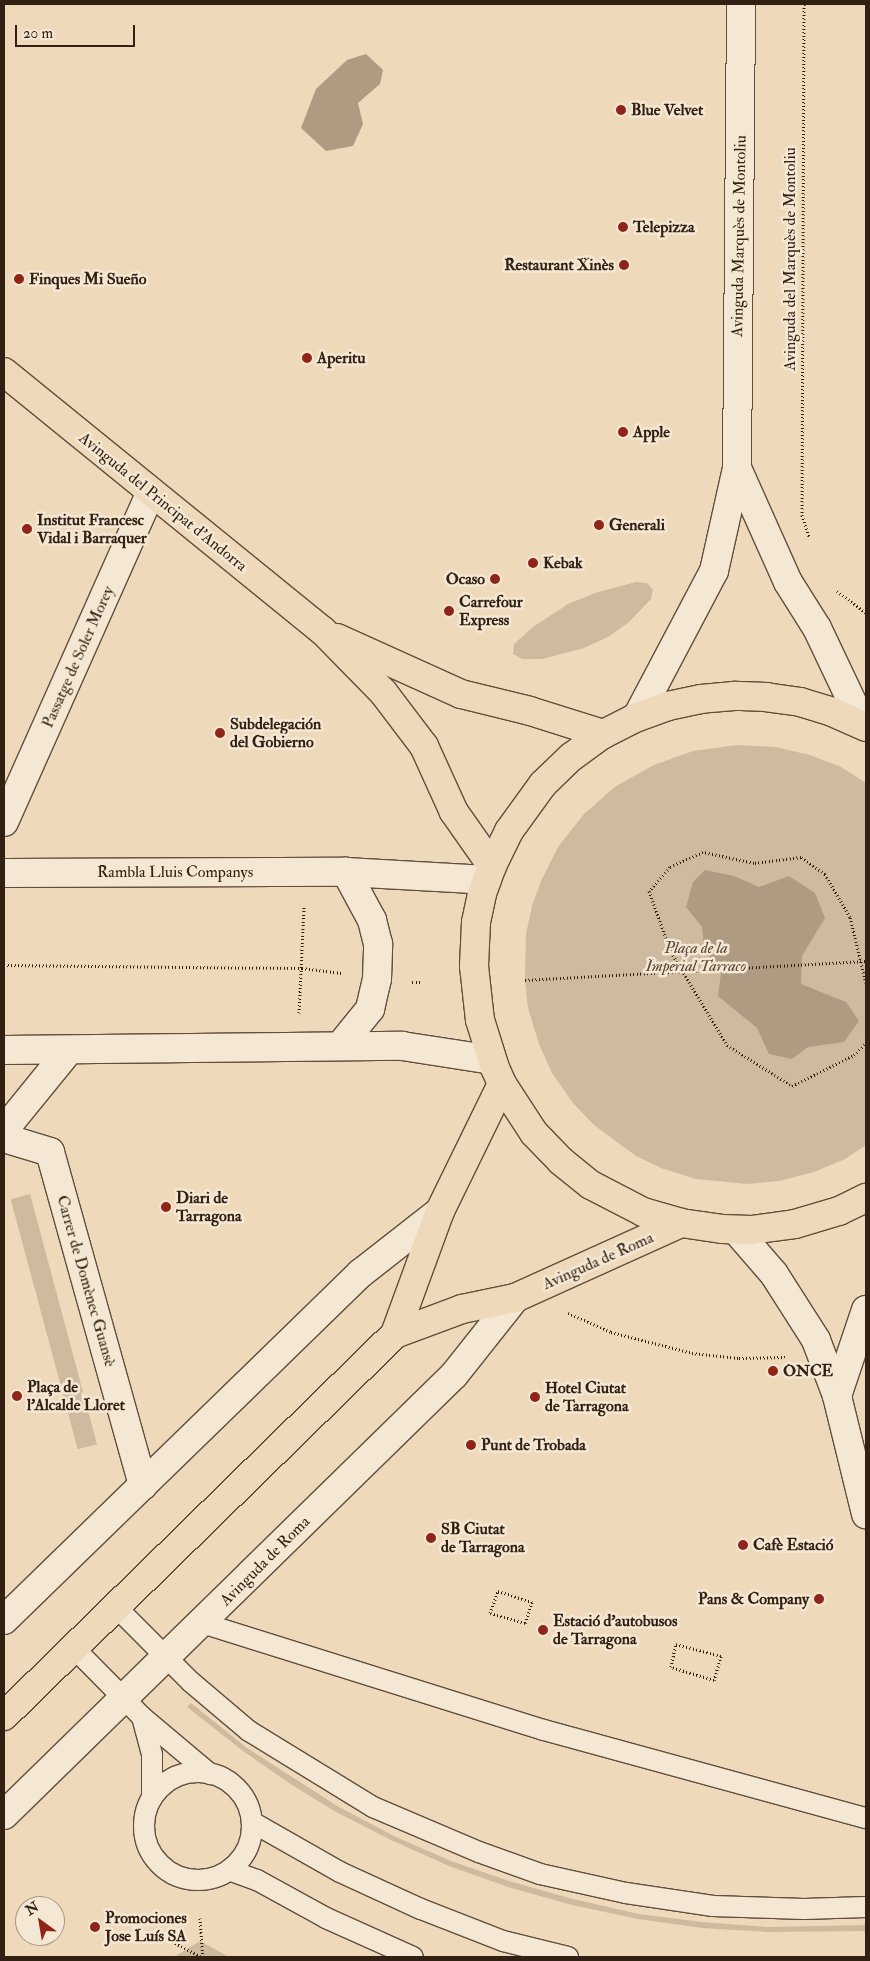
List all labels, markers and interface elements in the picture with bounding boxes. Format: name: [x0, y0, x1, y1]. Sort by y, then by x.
scale bar: [18, 15, 138, 47]
text: 20 m: [23, 24, 53, 43]
place label: Blue Velvet: [631, 100, 703, 120]
marker: Blue Velvet: [615, 104, 627, 116]
street label: Avinguda Marquès de Montoliu: [728, 135, 750, 337]
street label: Avinguda del Marquès de Montoliu: [780, 147, 800, 371]
place label: Telepizza: [633, 217, 695, 237]
marker: Telepizza: [617, 221, 629, 233]
place label: Restaurant Xinès: [504, 255, 614, 275]
marker: Restaurant Xinès: [618, 259, 630, 271]
place label: Finques Mi Sueño: [29, 269, 146, 289]
marker: Finques Mi Sueño: [13, 273, 25, 285]
place label: Aperitu: [317, 348, 366, 368]
marker: Aperitu: [301, 352, 313, 364]
place label: Apple: [633, 422, 670, 442]
marker: Apple: [617, 426, 629, 438]
street label: Avinguda del Principat d'Andorra: [75, 428, 251, 576]
place label: Institut Francesc Vidal i Barraquer: [37, 510, 147, 548]
place label: Generali: [609, 515, 665, 535]
marker: Generali: [593, 519, 605, 531]
marker: Institut Francesc Vidal i Barraquer: [21, 523, 33, 535]
place label: Kebak: [543, 553, 583, 573]
marker: Kebak: [527, 557, 539, 569]
place label: Ocaso: [446, 569, 485, 589]
marker: Ocaso: [489, 573, 501, 585]
street label: Passatge de Soler Morey: [38, 583, 118, 731]
place label: Carrefour Express: [459, 592, 523, 630]
marker: Carrefour Express: [443, 605, 455, 617]
place label: Subdelegación del Gobierno: [230, 714, 321, 752]
marker: Subdelegación del Gobierno: [214, 727, 226, 739]
street label: Rambla Lluis Companys: [97, 862, 253, 882]
park label: Plaça de la Imperial Tarraco: [646, 938, 746, 976]
place label: Diari de Tarragona: [176, 1188, 242, 1226]
street label: Carrer de Domènec Guansè: [52, 1193, 120, 1369]
marker: Diari de Tarragona: [160, 1201, 172, 1213]
street label: Avinguda de Roma: [540, 1228, 656, 1294]
place label: ONCE: [783, 1361, 833, 1381]
marker: ONCE: [767, 1365, 779, 1377]
place label: Plaça de l'Alcalde Lloret: [27, 1377, 125, 1415]
place label: Hotel Ciutat de Tarragona: [545, 1378, 629, 1416]
marker: Plaça de l'Alcalde Lloret: [11, 1390, 23, 1402]
marker: Hotel Ciutat de Tarragona: [529, 1391, 541, 1403]
place label: Punt de Trobada: [481, 1435, 586, 1455]
marker: Punt de Trobada: [465, 1439, 477, 1451]
street label: Avinguda de Roma: [216, 1512, 314, 1610]
place label: SB Ciutat de Tarragona: [441, 1519, 525, 1557]
marker: SB Ciutat de Tarragona: [425, 1532, 437, 1544]
place label: Cafè Estació: [753, 1535, 833, 1555]
marker: Cafè Estació: [737, 1539, 749, 1551]
place label: Pans & Company: [698, 1589, 809, 1609]
marker: Pans & Company: [813, 1593, 825, 1605]
place label: Estació d'autobusos de Tarragona: [553, 1611, 677, 1649]
marker: Estació d'autobusos de Tarragona: [537, 1624, 549, 1636]
north arrow: [15, 1896, 65, 1946]
text: N: [22, 1898, 42, 1919]
place label: Promociones Jose Luís SA: [105, 1908, 187, 1946]
marker: Promociones Jose Luís SA: [89, 1921, 101, 1933]

